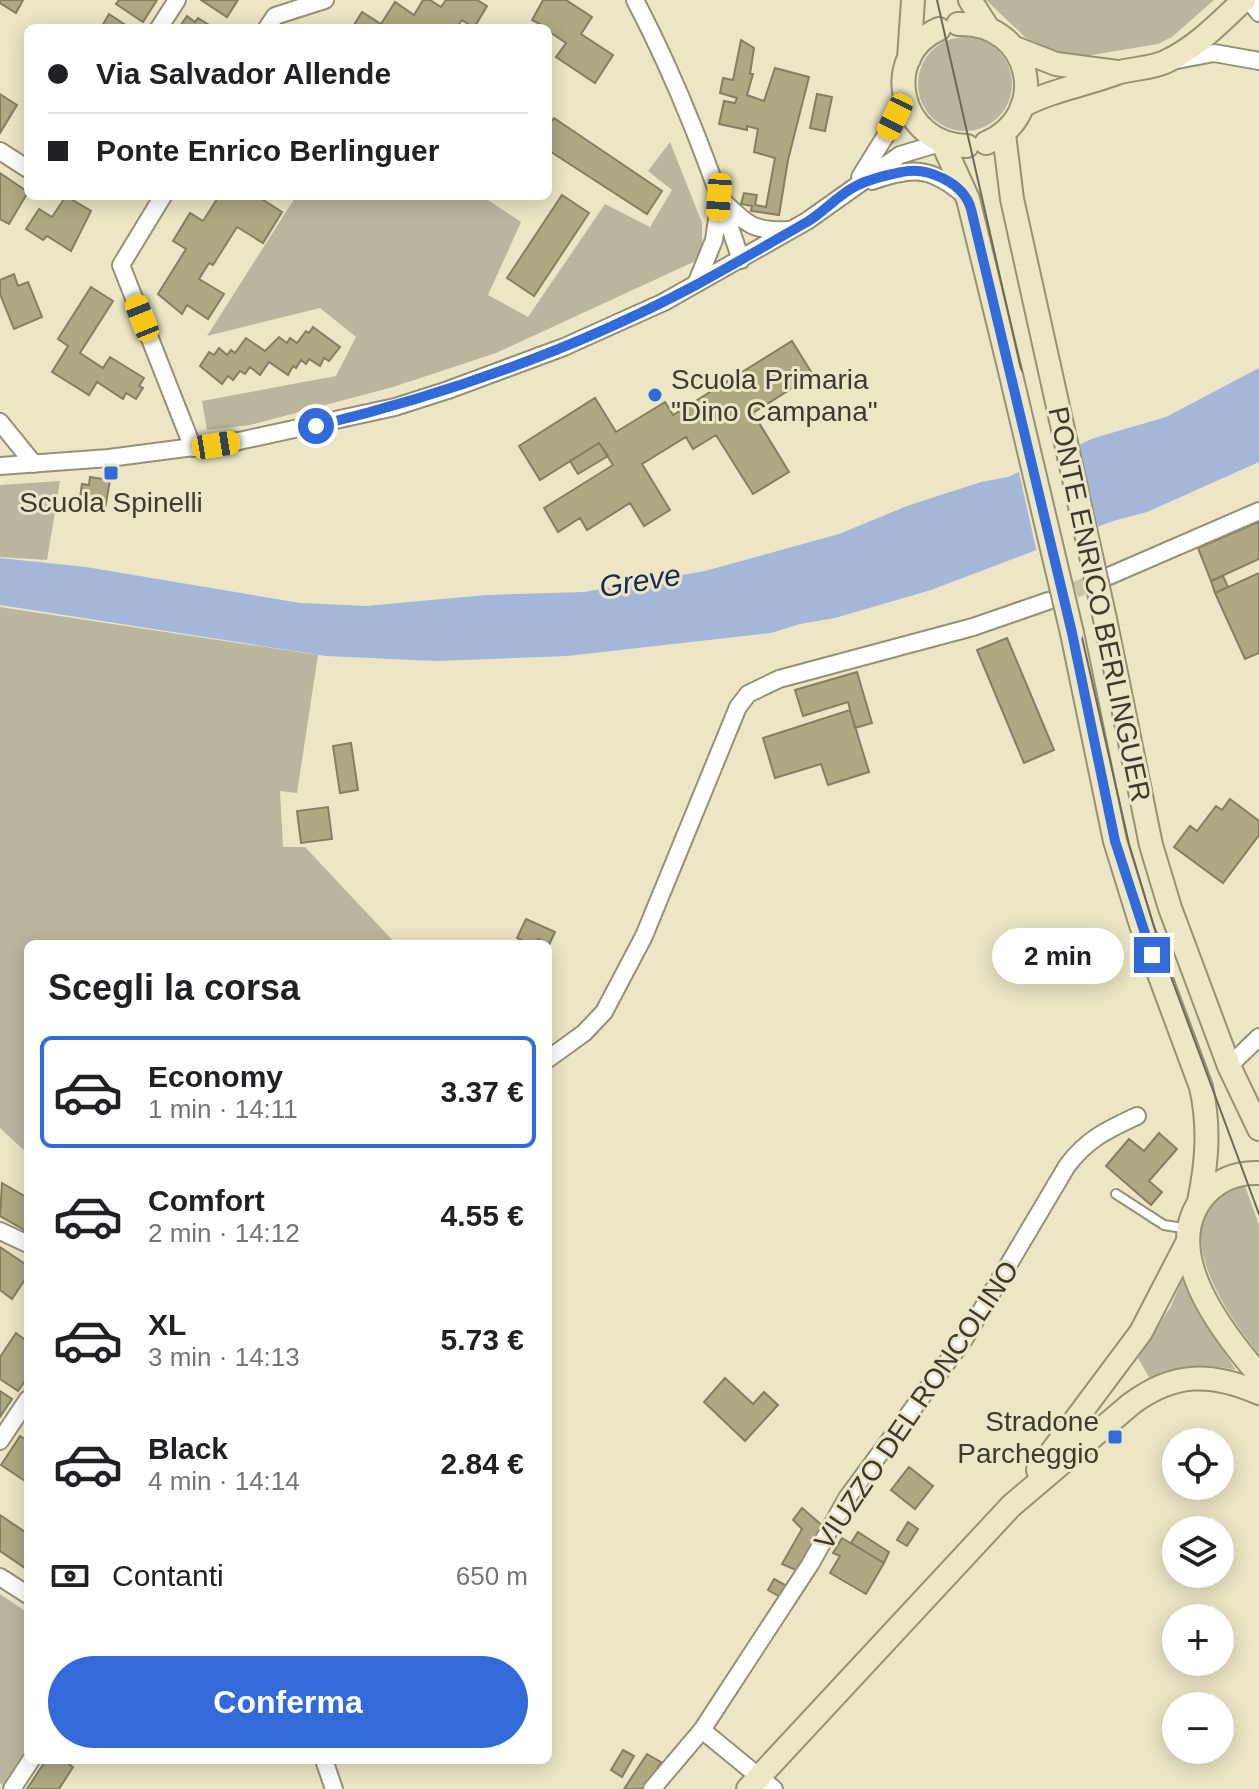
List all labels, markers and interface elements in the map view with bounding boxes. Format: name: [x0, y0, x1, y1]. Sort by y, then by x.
text: Via Salvador Allende: [96, 57, 391, 90]
car: [874, 90, 916, 144]
text: Ponte Enrico Berlinguer: [96, 134, 439, 167]
car: [705, 172, 733, 222]
car: [122, 291, 162, 345]
place label: Scuola Primaria "Dino Campana": [671, 364, 878, 427]
marker: Scuola Primaria "Dino Campana": [646, 386, 664, 404]
street label: PONTE ENRICO BERLINGUER: [1042, 404, 1157, 804]
route start: [298, 408, 334, 444]
car: [190, 429, 242, 461]
marker: Scuola Spinelli: [102, 464, 120, 482]
place label: Scuola Spinelli: [19, 487, 203, 518]
water label: Greve: [597, 558, 683, 603]
callout: 2 min: [992, 927, 1124, 983]
route end: [1134, 937, 1170, 973]
text: 2 min: [1024, 941, 1092, 971]
text: Scegli la corsa: [48, 967, 300, 1008]
icon: car: [52, 1056, 124, 1128]
text: Economy: [148, 1060, 283, 1093]
text: 3.37 €: [441, 1075, 524, 1108]
text: 1 min · 14:11: [148, 1094, 298, 1124]
icon: car: [52, 1180, 124, 1252]
text: Comfort: [148, 1184, 265, 1217]
text: 4.55 €: [441, 1199, 524, 1232]
text: 2 min · 14:12: [148, 1218, 300, 1248]
street label: VIUZZO DEL RONCOLINO: [808, 1255, 1025, 1555]
icon: car: [52, 1304, 124, 1376]
text: XL: [148, 1308, 186, 1341]
text: 5.73 €: [441, 1323, 524, 1356]
text: 3 min · 14:13: [148, 1342, 300, 1372]
place label: Stradone Parcheggio: [957, 1406, 1099, 1469]
icon: car: [52, 1428, 124, 1500]
marker: Stradone Parcheggio: [1106, 1428, 1124, 1446]
map controls: [1162, 1428, 1234, 1764]
button: locate: [1162, 1428, 1234, 1500]
text: Black: [148, 1432, 228, 1465]
text: 2.84 €: [441, 1447, 524, 1480]
text: 4 min · 14:14: [148, 1466, 300, 1496]
button: layers: [1162, 1516, 1234, 1588]
icon: cash: [48, 1554, 92, 1598]
text: Contanti: [112, 1559, 224, 1592]
text: 650 m: [456, 1561, 528, 1591]
button: +: [1162, 1604, 1234, 1676]
button: Conferma: [48, 1656, 528, 1748]
button: −: [1162, 1692, 1234, 1764]

